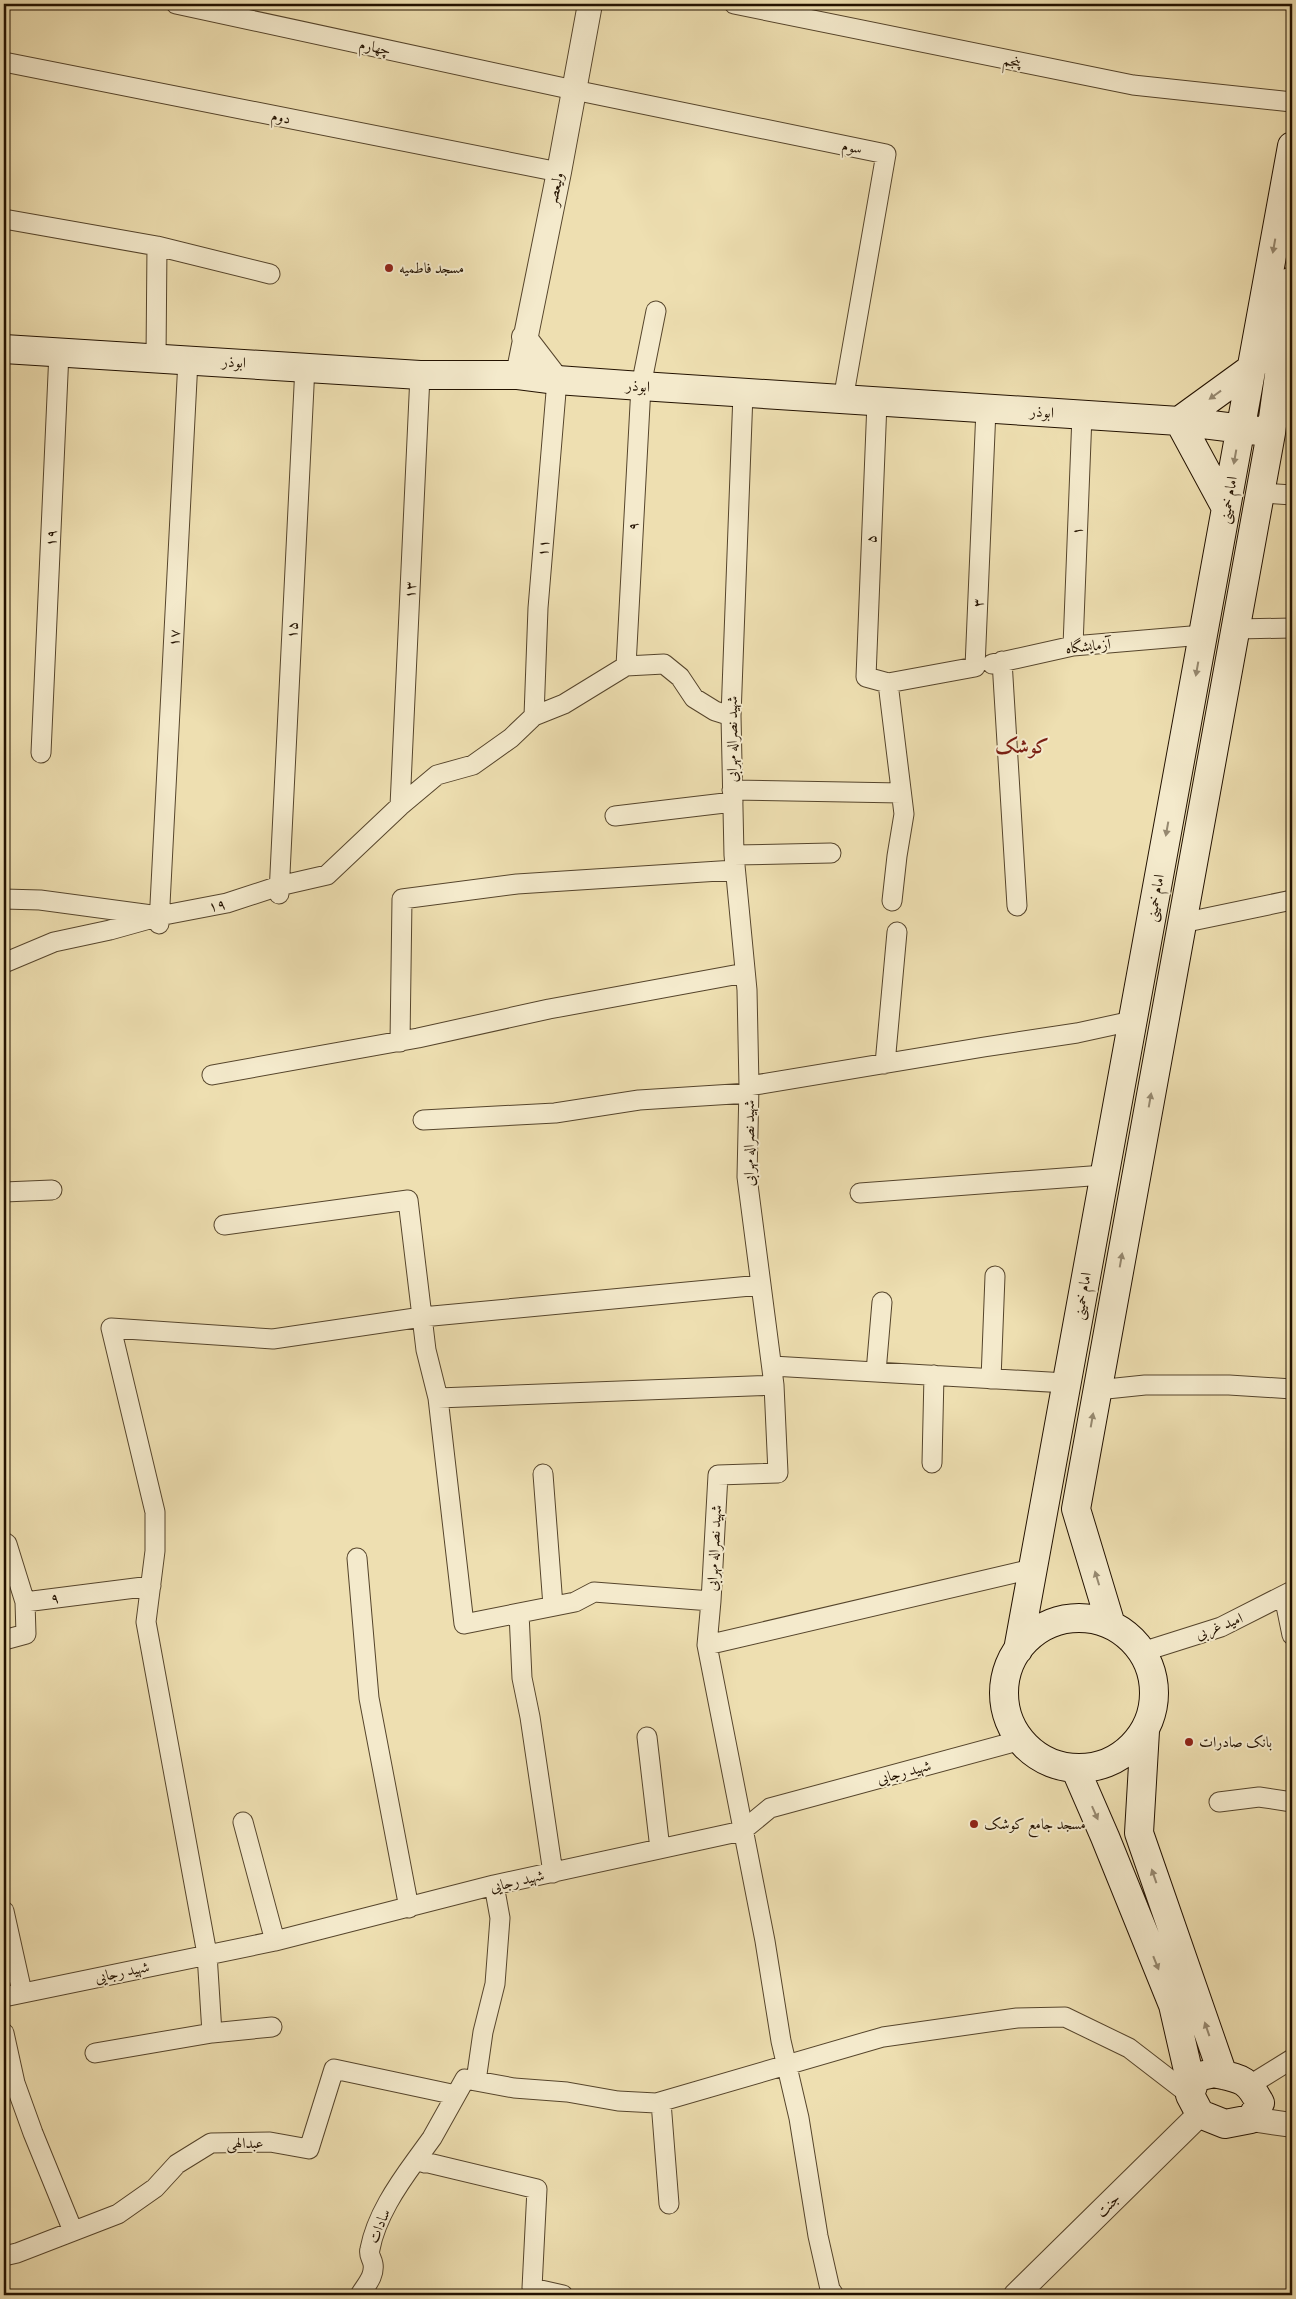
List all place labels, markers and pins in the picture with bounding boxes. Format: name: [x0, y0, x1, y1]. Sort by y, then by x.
place label: مسجد فاطمیه: [399, 259, 464, 278]
marker: مسجد فاطمیه: [383, 262, 395, 274]
place label: بانک صادرات: [1199, 1733, 1272, 1752]
marker: بانک صادرات: [1183, 1736, 1195, 1748]
place label: مسجد جامع کوشک: [984, 1815, 1086, 1838]
marker: مسجد جامع کوشک: [968, 1818, 980, 1830]

